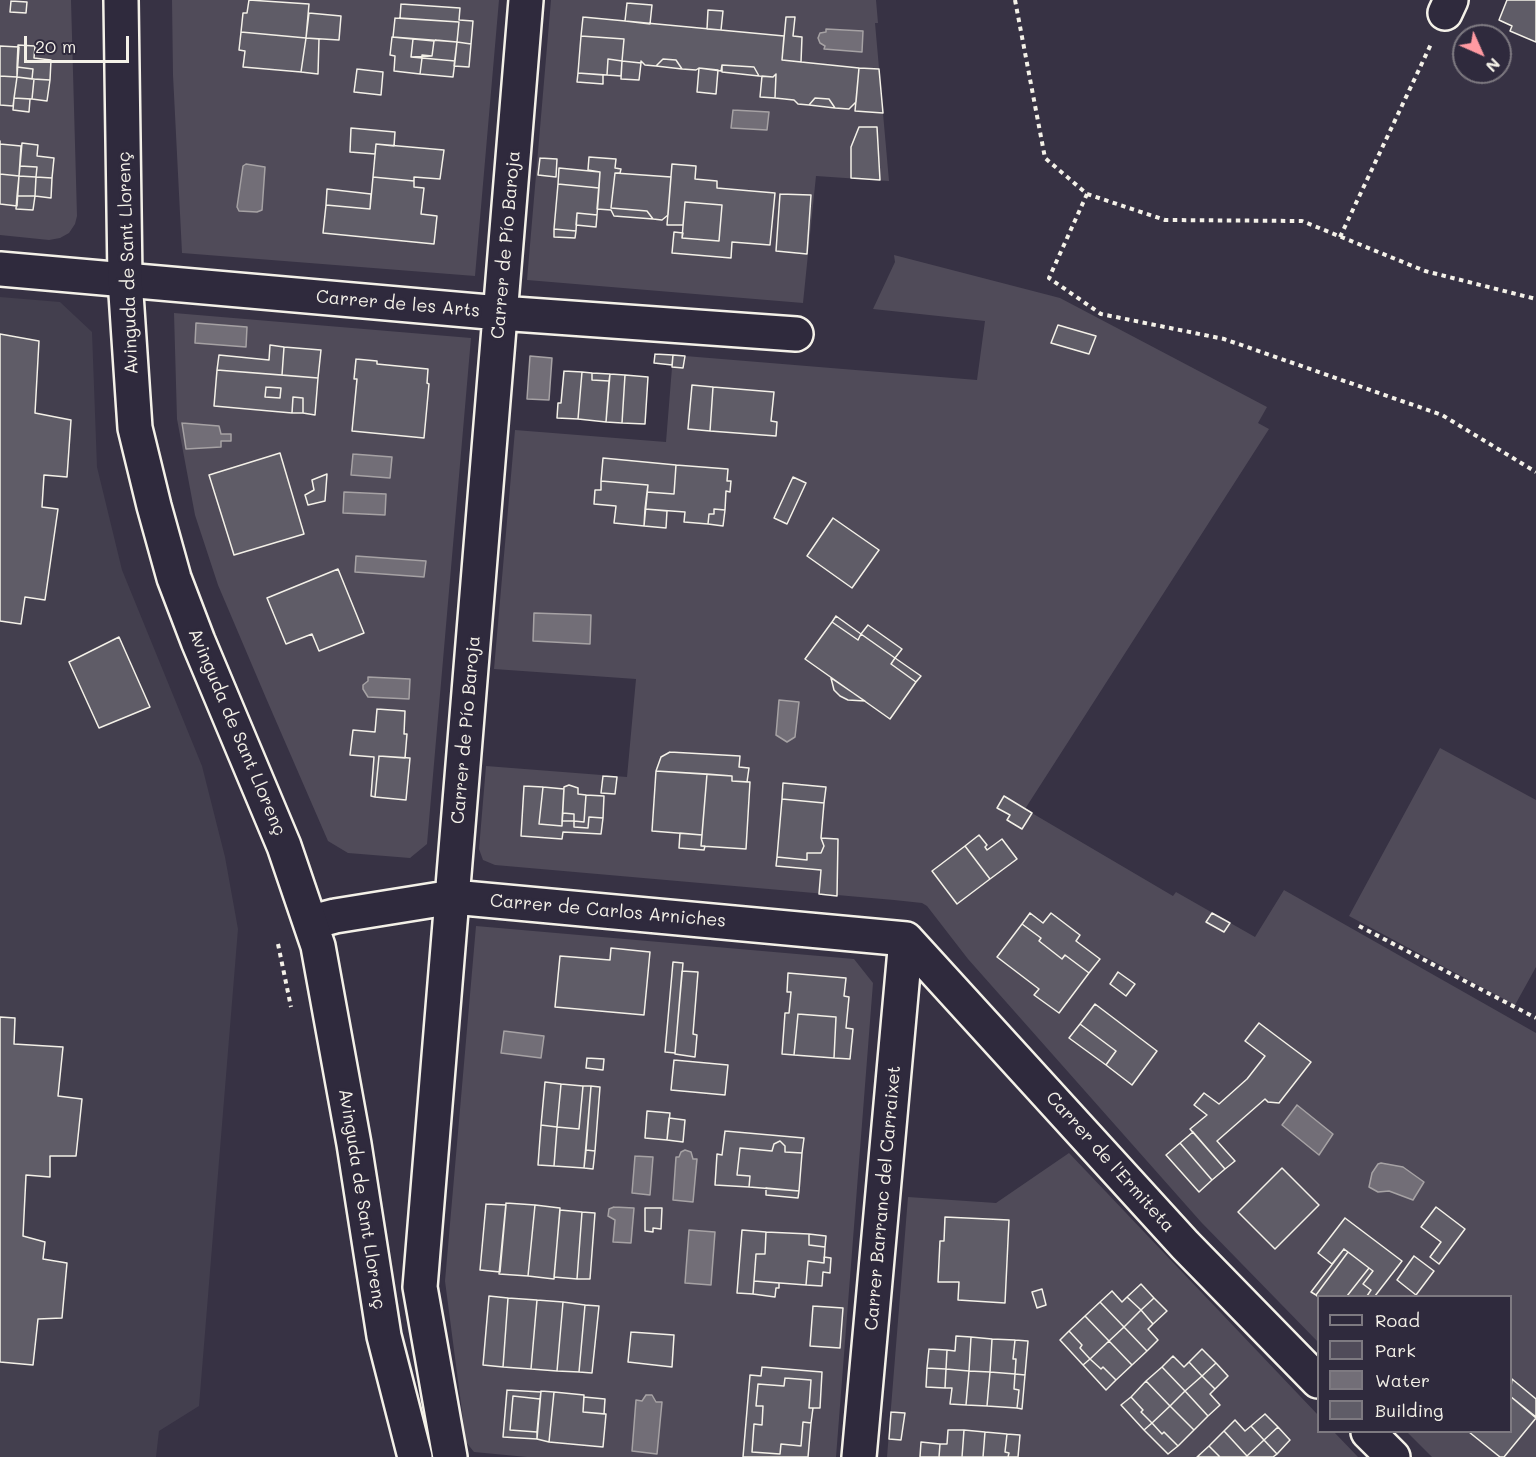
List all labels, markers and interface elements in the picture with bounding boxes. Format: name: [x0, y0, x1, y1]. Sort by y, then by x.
scale bar: [27, 24, 132, 62]
north arrow: [1452, 24, 1512, 84]
text: 20 m: [35, 34, 76, 58]
text: N: [1482, 54, 1505, 77]
street label: Carrer de Pío Baroja: [487, 150, 525, 340]
street label: Avinguda de Sant Llorenç: [113, 151, 143, 375]
street label: Carrer de les Arts: [315, 286, 481, 322]
street label: Avinguda de Sant Llorenç: [183, 625, 291, 839]
street label: Carrer de Pío Baroja: [447, 635, 485, 825]
street label: Carrer de Carlos Arniches: [489, 890, 727, 932]
street label: Carrer Barranc del Carraixet: [861, 1065, 905, 1331]
street label: Avinguda de Sant Llorenç: [334, 1087, 390, 1311]
street label: Carrer de l'Ermiteta: [1041, 1087, 1179, 1237]
legend: [1317, 1295, 1512, 1433]
text: Road: [1375, 1308, 1420, 1332]
text: Park: [1375, 1338, 1416, 1362]
text: Water: [1375, 1368, 1430, 1392]
text: Building: [1375, 1398, 1443, 1422]

